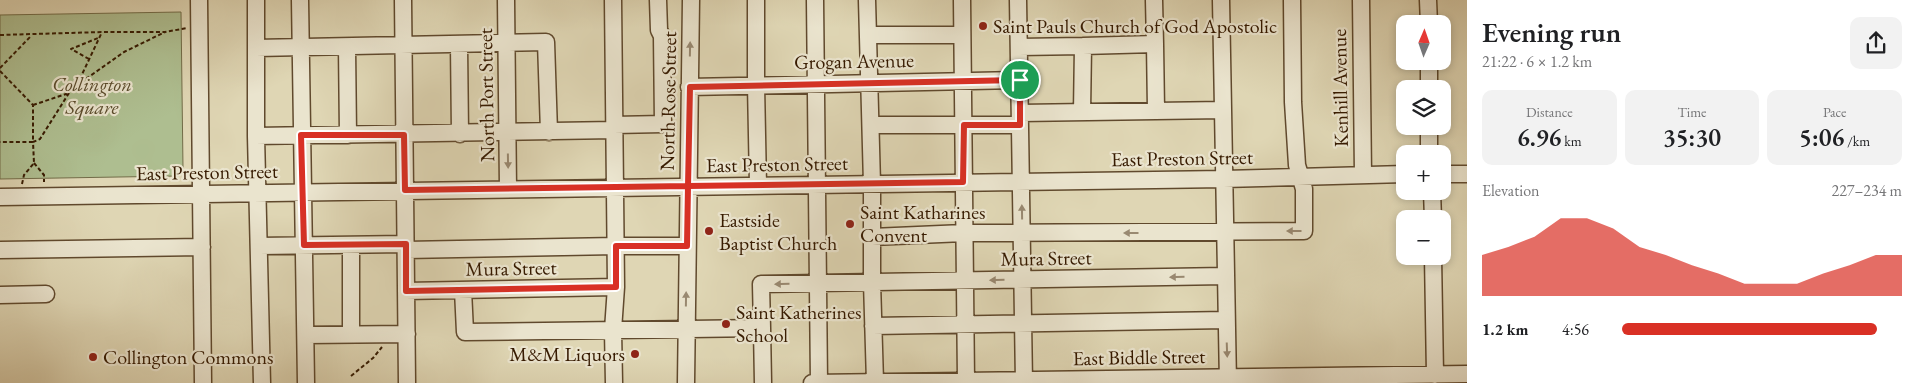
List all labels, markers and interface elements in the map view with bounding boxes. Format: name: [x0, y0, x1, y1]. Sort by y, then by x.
place label: Saint Pauls Church of God Apostolic: [993, 13, 1277, 39]
text: Evening run: [1482, 14, 1621, 50]
north arrow: [1396, 15, 1451, 70]
map controls: [1396, 15, 1451, 265]
button: share: [1850, 17, 1902, 69]
marker: Saint Pauls Church of God Apostolic: [977, 20, 989, 32]
street label: North Port Street: [472, 27, 500, 162]
street label: Kenhill Avenue: [1326, 28, 1354, 147]
street label: North Rose Street: [654, 30, 682, 171]
one-way arrow: [686, 41, 694, 57]
street label: Grogan Avenue: [794, 47, 914, 75]
text: 21:22 · 6 × 1.2 km: [1482, 51, 1592, 72]
pin: [999, 59, 1041, 101]
icon: arrive: [1006, 66, 1034, 94]
park label: Collington Square: [52, 71, 132, 121]
button: layers: [1396, 80, 1451, 135]
text: Distance: [1526, 103, 1573, 121]
text: Time: [1677, 103, 1707, 121]
text: Pace: [1823, 103, 1846, 121]
text: 6.96: [1517, 121, 1561, 153]
text: 35:30: [1663, 121, 1721, 153]
text: 5:06: [1799, 121, 1844, 153]
text: km: [1561, 132, 1582, 150]
text: /km: [1844, 132, 1870, 150]
street label: East Preston Street: [1111, 144, 1254, 172]
button: +: [1396, 145, 1451, 200]
street label: East Preston Street: [706, 150, 849, 178]
one-way arrow: [504, 153, 512, 169]
street label: East Preston Street: [136, 158, 279, 186]
text: Elevation: [1482, 180, 1540, 201]
text: 227–234 m: [1831, 180, 1902, 201]
place label: Saint Katharines Convent: [860, 199, 986, 248]
one-way arrow: [1018, 204, 1026, 220]
place label: Eastside Baptist Church: [719, 207, 837, 256]
button: −: [1396, 210, 1451, 265]
marker: Saint Katharines Convent: [844, 218, 856, 230]
marker: Eastside Baptist Church: [703, 225, 715, 237]
one-way arrow: [1285, 227, 1301, 235]
one-way arrow: [1123, 229, 1139, 237]
street label: Mura Street: [1000, 244, 1093, 272]
street label: Mura Street: [465, 254, 558, 282]
one-way arrow: [1168, 273, 1184, 281]
one-way arrow: [989, 276, 1005, 284]
one-way arrow: [774, 280, 790, 288]
one-way arrow: [682, 291, 690, 307]
place label: Saint Katherines School: [736, 299, 861, 348]
marker: Saint Katherines School: [720, 318, 732, 330]
text: 1.2 km: [1482, 319, 1528, 340]
text: 4:56: [1562, 319, 1589, 340]
place label: M&M Liquors: [509, 341, 625, 367]
one-way arrow: [1223, 342, 1231, 358]
street label: East Biddle Street: [1072, 343, 1206, 371]
place label: Collington Commons: [103, 344, 273, 370]
marker: M&M Liquors: [629, 348, 641, 360]
marker: Collington Commons: [87, 351, 99, 363]

